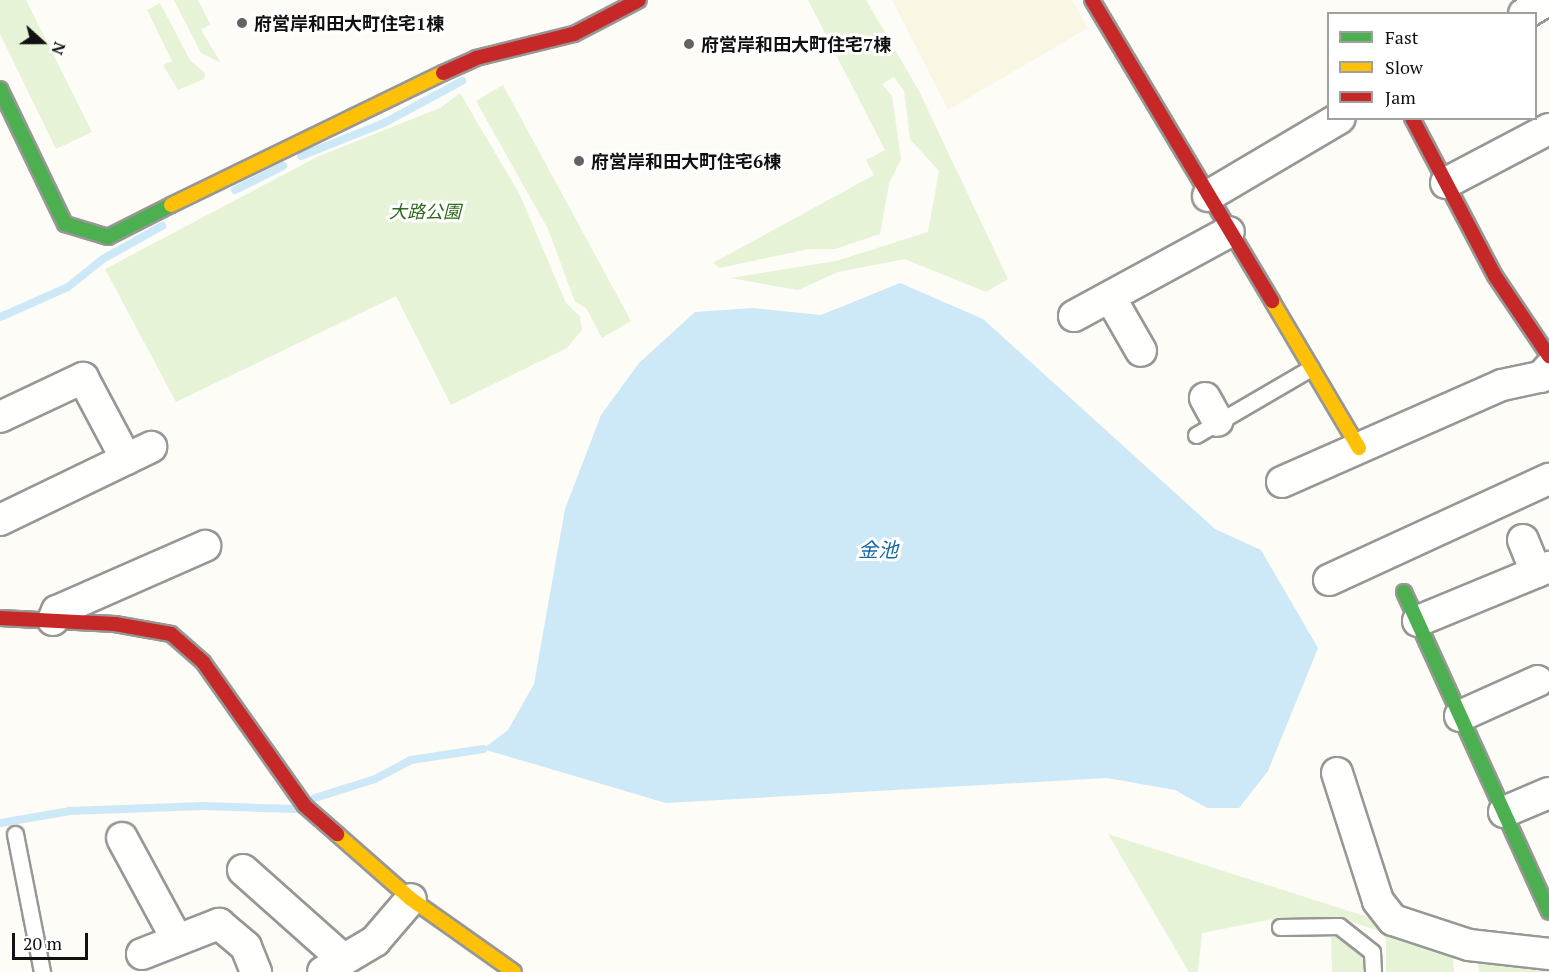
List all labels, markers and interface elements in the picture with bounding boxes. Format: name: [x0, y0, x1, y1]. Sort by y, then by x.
north arrow: [12, 12, 72, 72]
place label: 府営岸和田大町住宅1棟: [254, 12, 444, 34]
legend: [1327, 12, 1537, 120]
marker: 府営岸和田大町住宅1棟: [235, 16, 249, 30]
text: Fast: [1385, 25, 1418, 49]
place label: 府営岸和田大町住宅7棟: [701, 33, 891, 55]
marker: 府営岸和田大町住宅7棟: [682, 37, 696, 51]
text: N: [46, 39, 71, 58]
text: Slow: [1385, 55, 1423, 79]
text: Jam: [1385, 85, 1416, 109]
place label: 府営岸和田大町住宅6棟: [591, 150, 781, 172]
marker: 府営岸和田大町住宅6棟: [572, 154, 586, 168]
park label: 大路公園: [389, 200, 461, 222]
water label: 金池: [858, 537, 898, 561]
scale bar: [15, 921, 92, 959]
text: 20 m: [23, 931, 62, 955]

